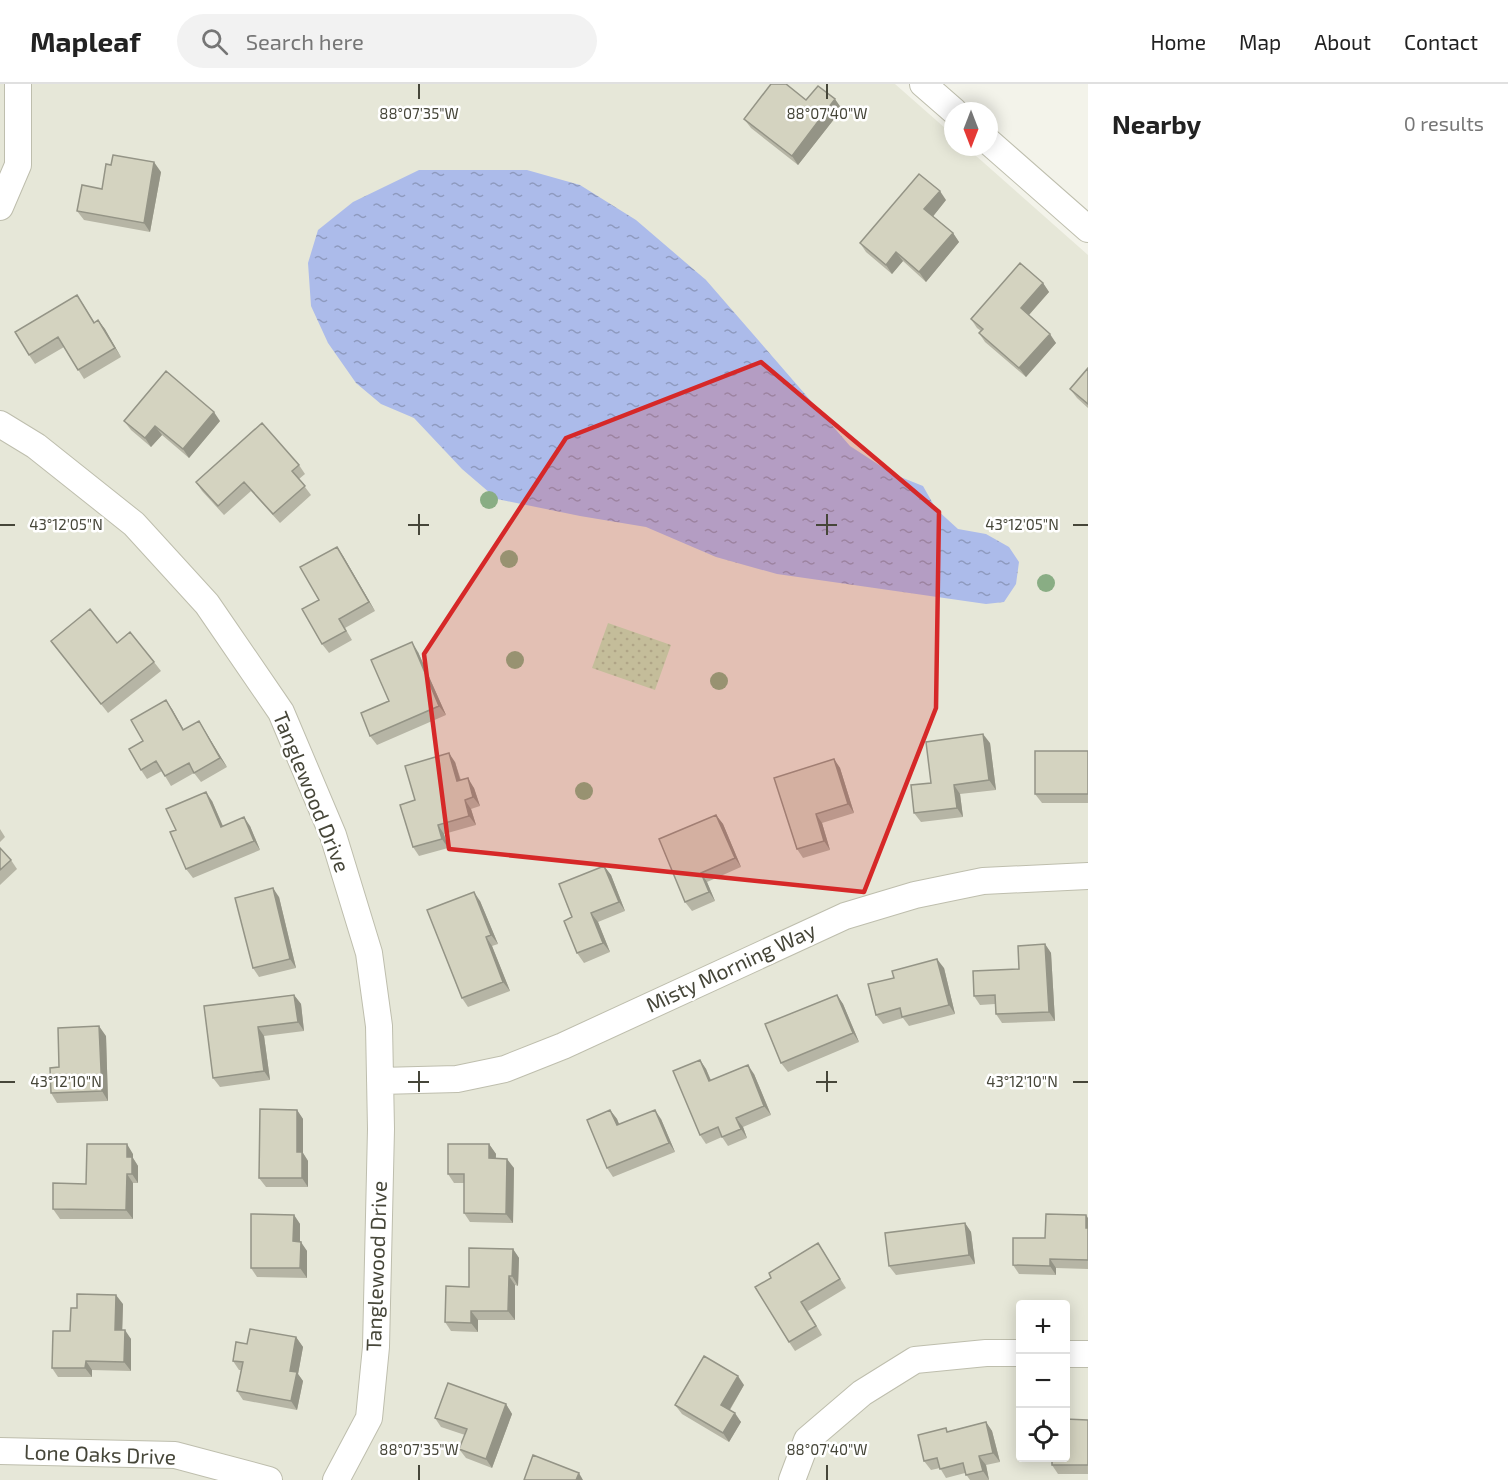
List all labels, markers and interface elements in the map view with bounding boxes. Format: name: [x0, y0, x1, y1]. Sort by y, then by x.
search box: [177, 14, 597, 68]
text: Mapleaf: [30, 24, 141, 58]
icon: search: [198, 25, 231, 58]
text: Search here: [246, 28, 364, 54]
text: Home: [1150, 29, 1206, 54]
text: Map: [1239, 29, 1281, 54]
text: About: [1314, 29, 1371, 54]
text: Contact: [1404, 29, 1478, 54]
north arrow: [944, 102, 998, 156]
text: 88°07'35"W: [379, 104, 459, 122]
text: 88°07'40"W: [786, 104, 868, 122]
text: Nearby: [1112, 108, 1201, 139]
text: 0 results: [1404, 111, 1484, 135]
text: 43°12'05"N: [29, 515, 103, 533]
text: 43°12'05"N: [985, 515, 1059, 533]
street label: Tanglewood Drive: [269, 708, 356, 875]
street label: Misty Morning Way: [642, 916, 819, 1017]
text: 43°12'10"N: [30, 1072, 102, 1090]
text: 43°12'10"N: [986, 1072, 1058, 1090]
street label: Tanglewood Drive: [360, 1180, 391, 1352]
map controls: [1016, 1300, 1070, 1462]
button: +: [1016, 1300, 1070, 1354]
button: −: [1016, 1354, 1070, 1408]
button: locate: [1016, 1408, 1070, 1462]
street label: Lone Oaks Drive: [24, 1438, 177, 1469]
text: 88°07'35"W: [379, 1440, 459, 1458]
text: 88°07'40"W: [786, 1440, 868, 1458]

